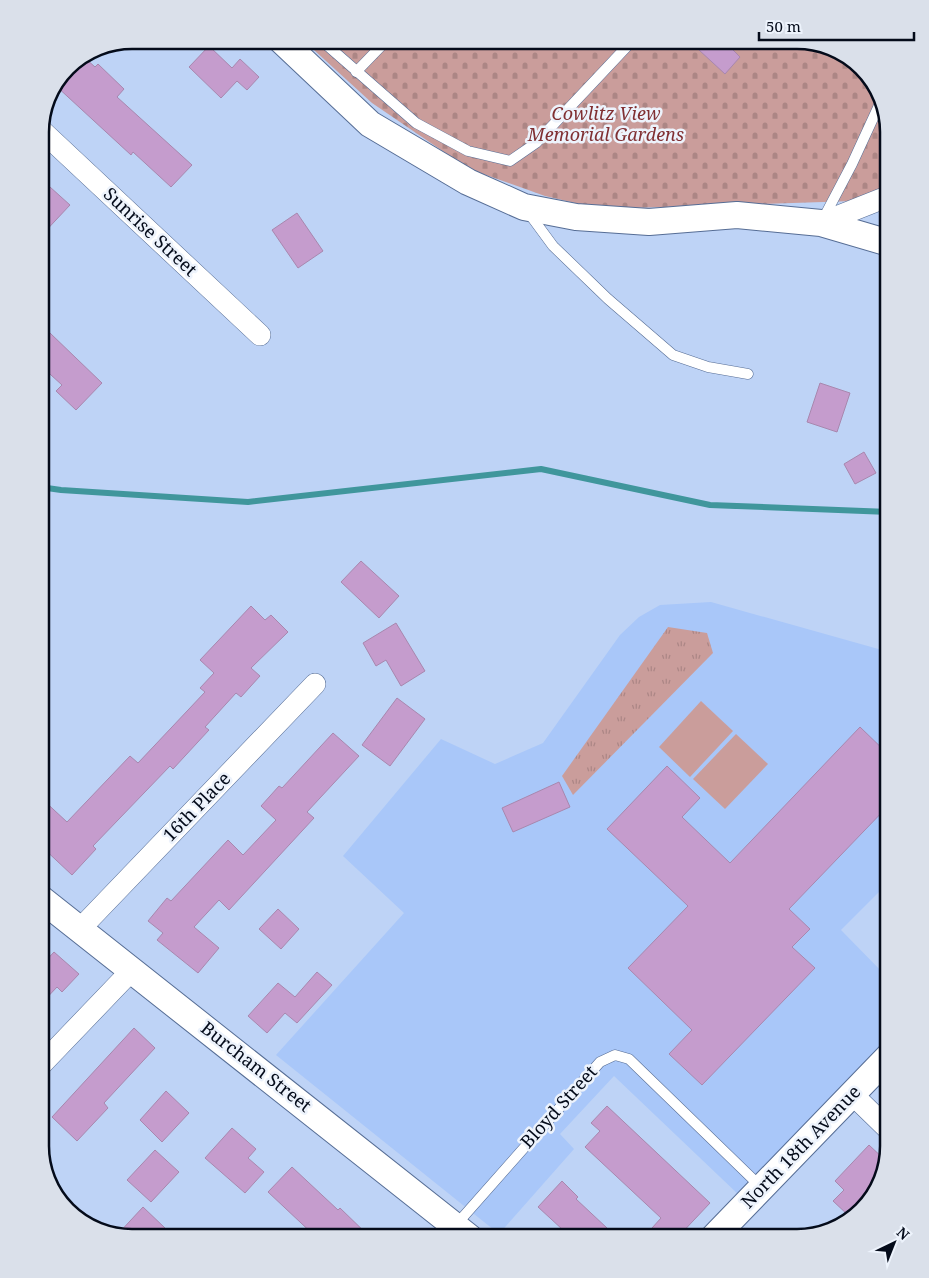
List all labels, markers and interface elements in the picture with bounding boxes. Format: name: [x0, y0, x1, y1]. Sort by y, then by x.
scale bar: [759, 10, 914, 42]
text: 50 m: [766, 16, 801, 36]
park label: Cowlitz View Memorial Gardens: [527, 101, 684, 146]
street label: Sunrise Street: [99, 182, 203, 281]
street label: 16th Place: [157, 766, 235, 846]
street label: Burcham Street: [196, 1016, 317, 1117]
street label: Bloyd Street: [515, 1060, 602, 1153]
street label: North 18th Avenue: [735, 1080, 865, 1213]
north arrow: [869, 1218, 919, 1268]
text: N: [893, 1222, 914, 1244]

